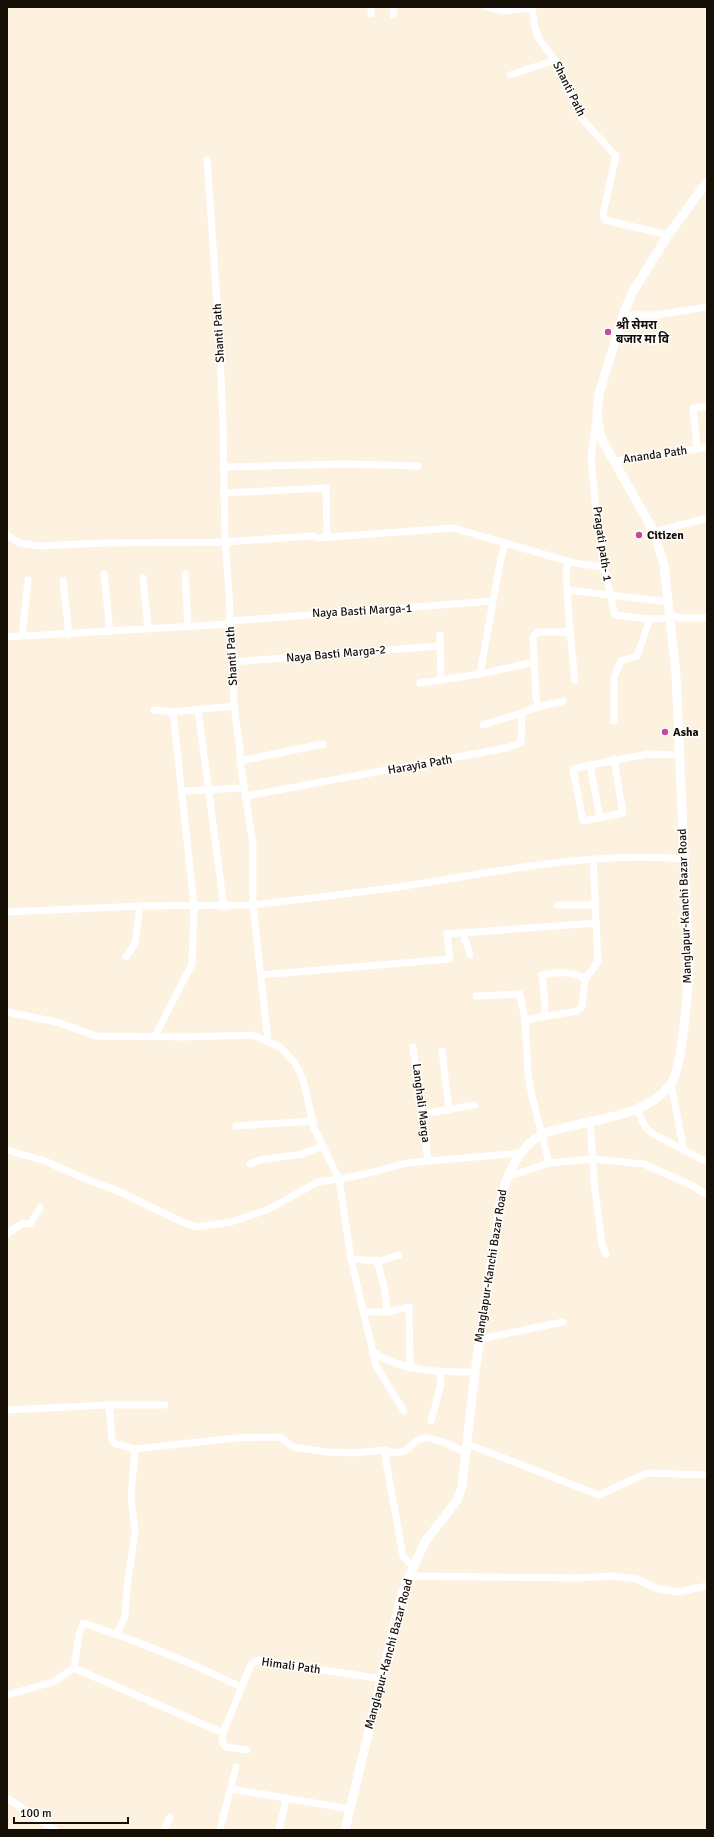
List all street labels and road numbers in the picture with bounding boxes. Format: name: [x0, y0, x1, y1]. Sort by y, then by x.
street label: Shanti Path: [549, 59, 589, 119]
street label: Shanti Path: [210, 303, 228, 363]
street label: Ananda Path: [622, 443, 688, 467]
street label: Pragati path- 1: [589, 505, 615, 583]
street label: Naya Basti Marga-1: [312, 601, 412, 621]
street label: Shanti Path: [223, 626, 241, 686]
street label: Naya Basti Marga-2: [285, 642, 387, 666]
street label: Harayia Path: [387, 752, 453, 778]
street label: Manglapur-Kanchi Bazar Road: [675, 828, 695, 984]
street label: Langhali Marga: [409, 1063, 433, 1143]
street label: Manglapur-Kanchi Bazar Road: [471, 1188, 511, 1344]
street label: Manglapur-Kanchi Bazar Road: [362, 1577, 416, 1731]
street label: Himali Path: [260, 1654, 322, 1678]

